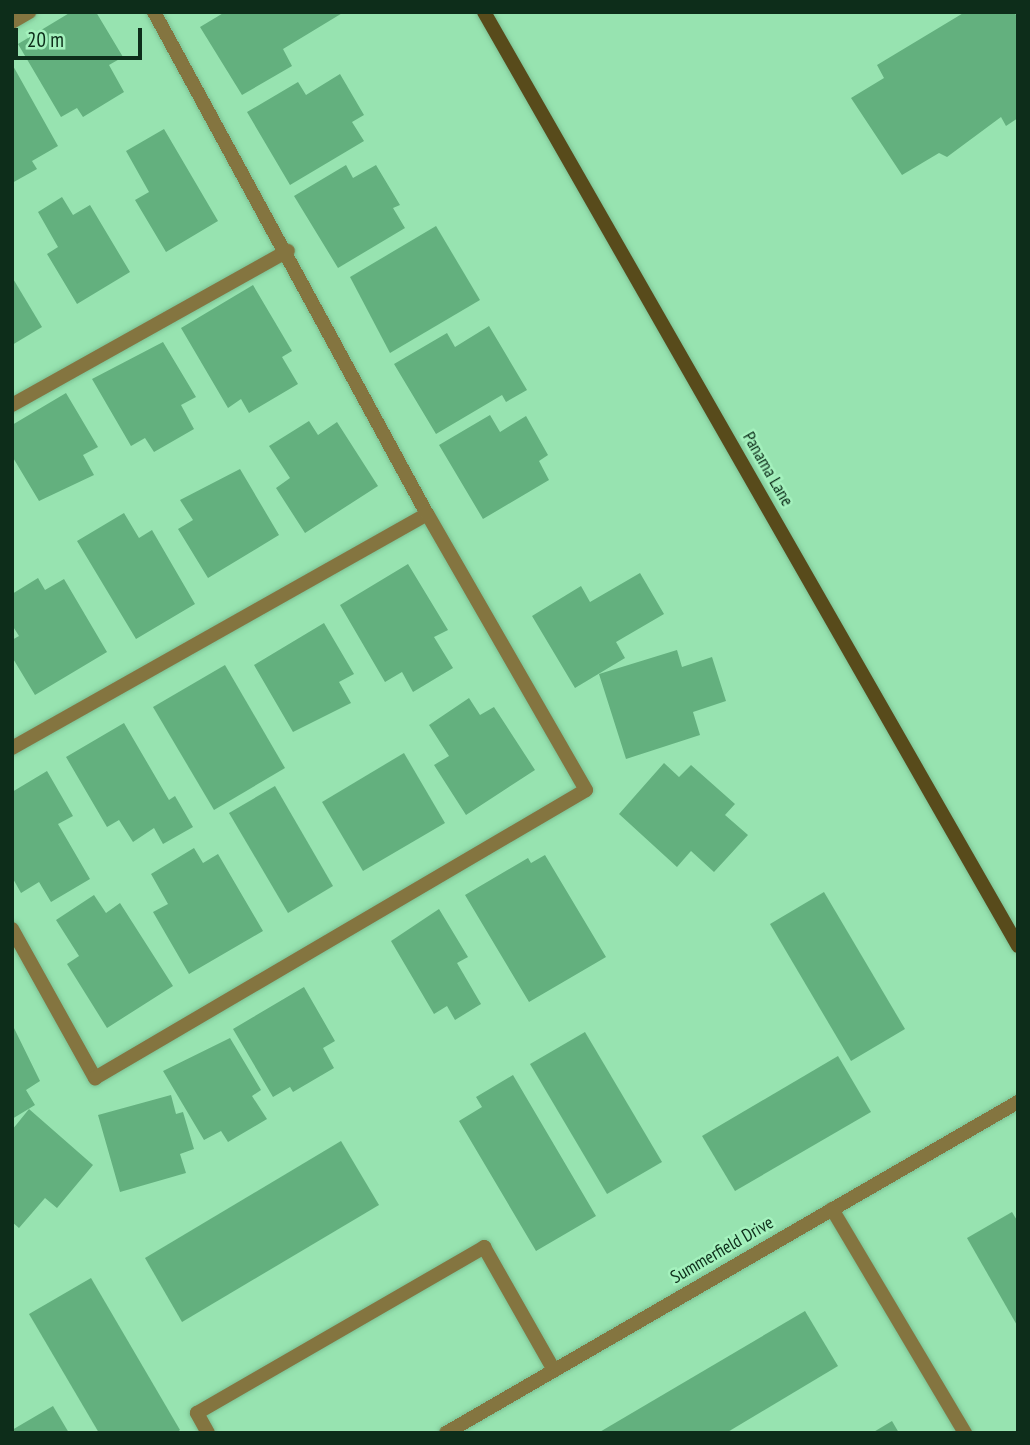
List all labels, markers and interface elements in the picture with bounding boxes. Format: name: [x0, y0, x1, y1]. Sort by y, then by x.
scale bar: [18, 14, 145, 58]
text: 20 m: [27, 26, 64, 53]
street label: Panama Lane: [738, 428, 798, 510]
street label: Summerfield Drive: [667, 1212, 777, 1288]

